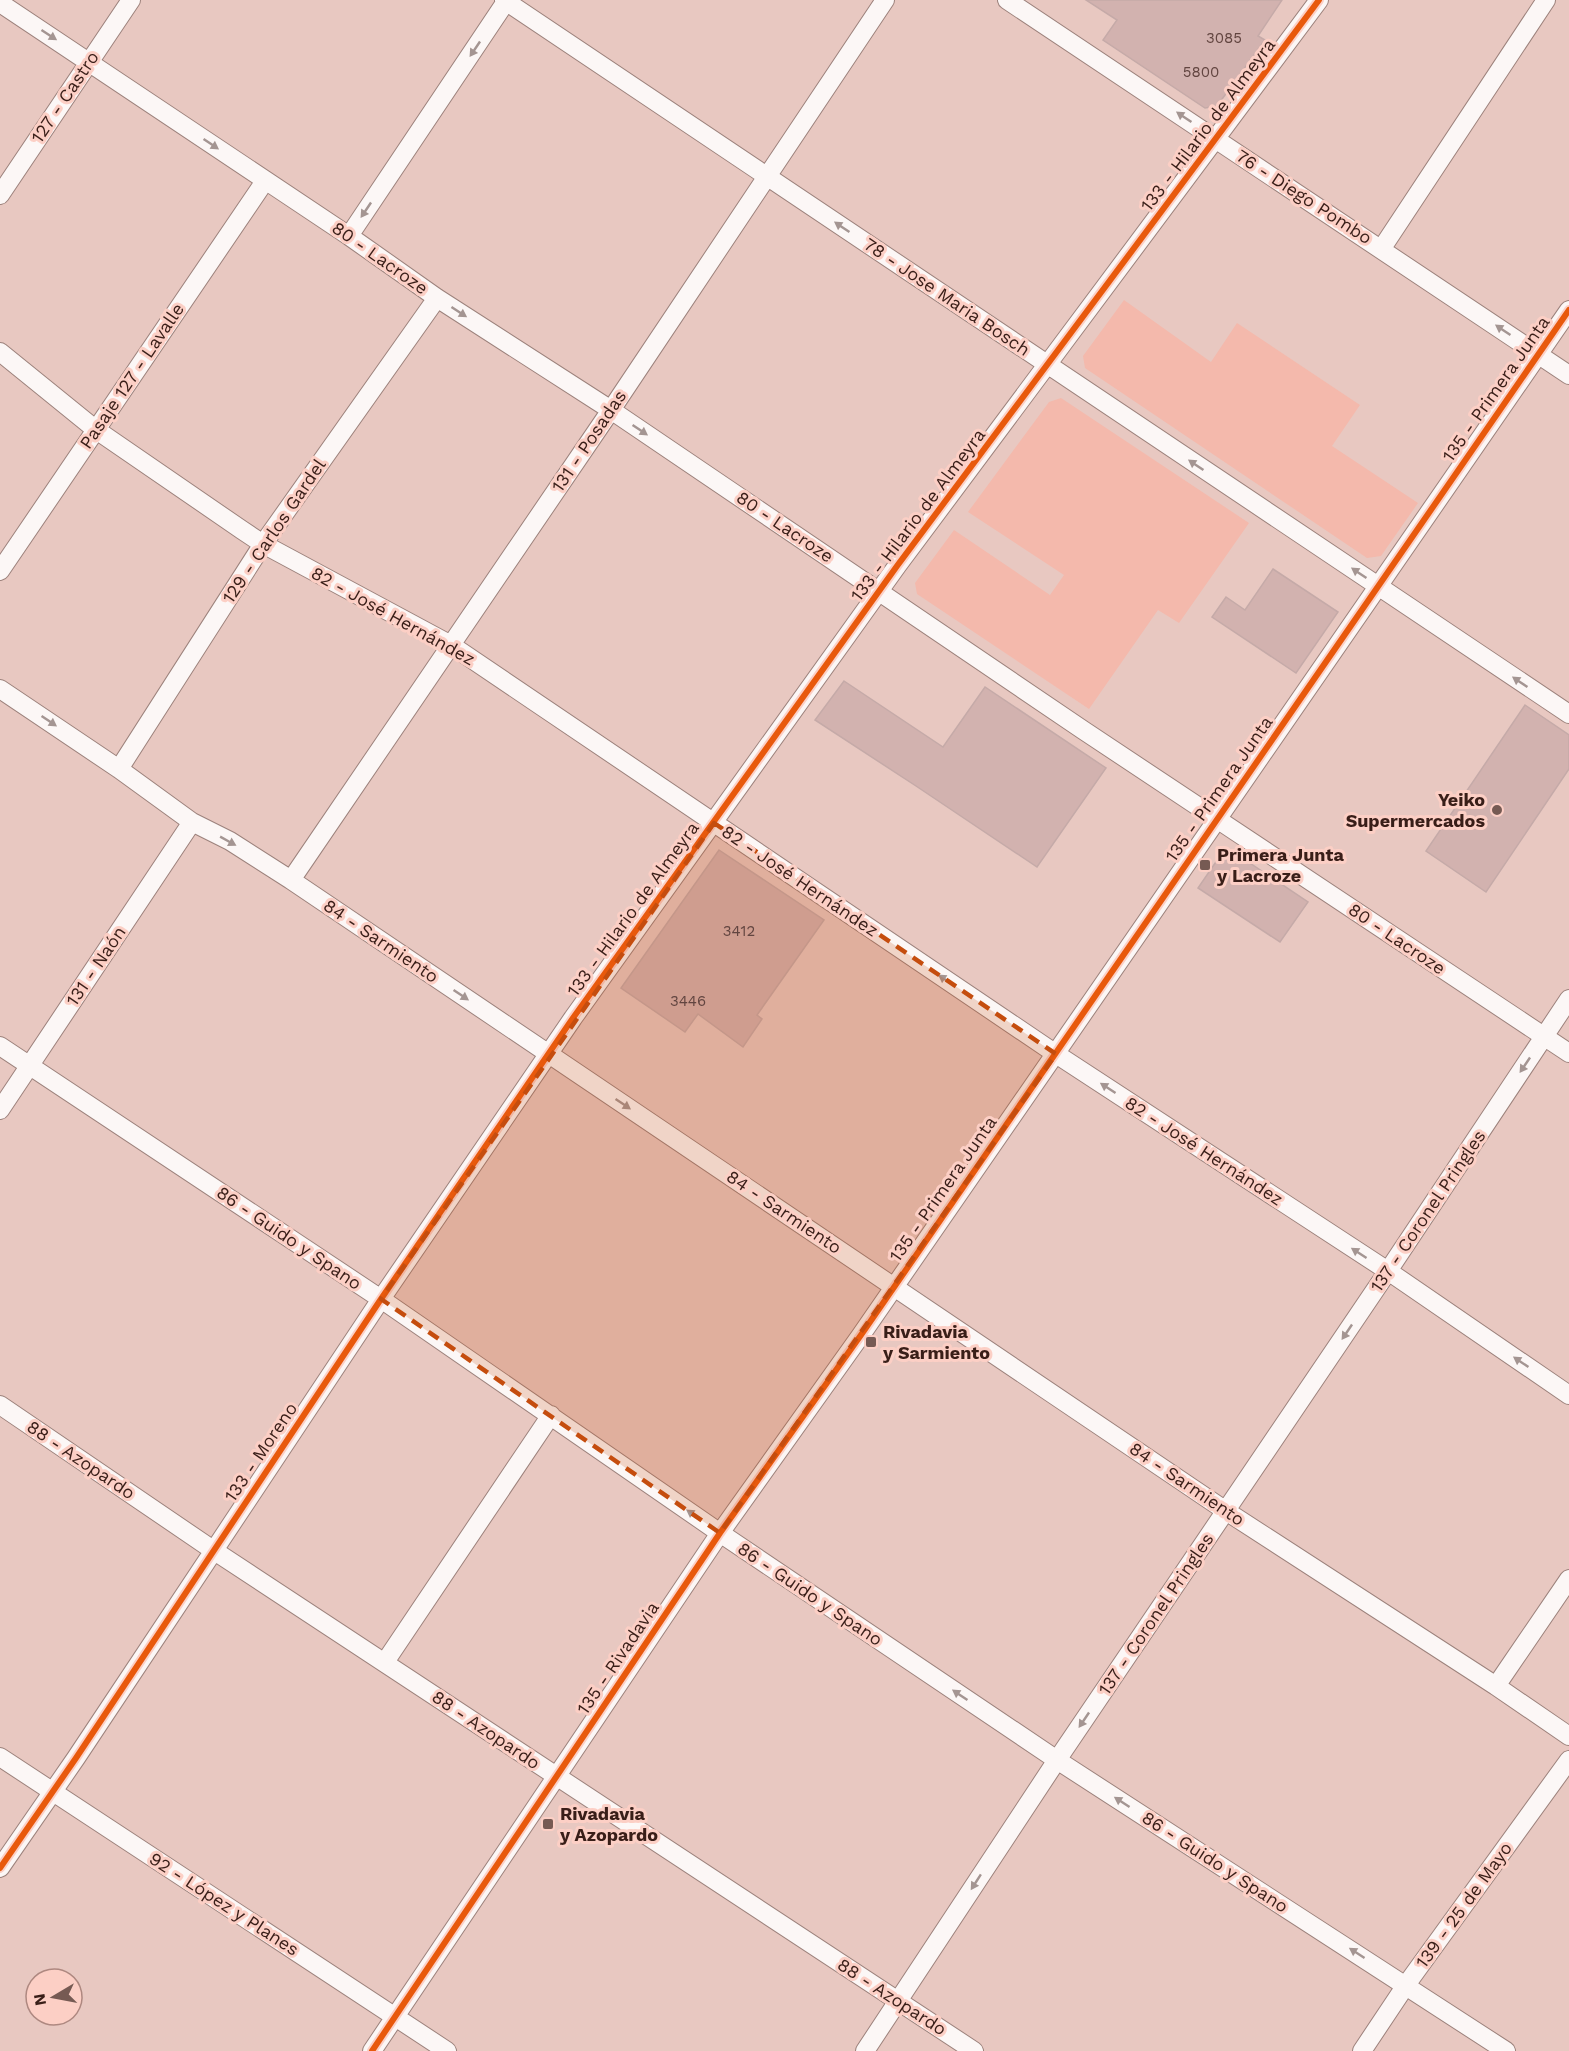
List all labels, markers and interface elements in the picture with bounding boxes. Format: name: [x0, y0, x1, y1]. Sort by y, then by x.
one-way arrow: [41, 29, 57, 40]
house number: 3085: [1206, 29, 1242, 47]
street label: 133 - Hilario de Almeyra: [1136, 34, 1279, 215]
one-way arrow: [469, 40, 481, 56]
street label: 127 - Castro: [26, 47, 103, 146]
house number: 5800: [1183, 63, 1219, 81]
one-way arrow: [1176, 111, 1192, 123]
one-way arrow: [202, 138, 218, 150]
street label: 76 - Diego Pombo: [1232, 145, 1376, 248]
one-way arrow: [360, 202, 372, 218]
street label: 80 - Lacroze: [328, 217, 432, 298]
one-way arrow: [834, 222, 851, 233]
street label: 78 - Jose Maria Bosch: [860, 233, 1034, 360]
street label: Pasaje 127 - Lavalle: [75, 299, 188, 453]
one-way arrow: [451, 306, 467, 317]
street label: 135 - Primera Junta: [1438, 312, 1554, 465]
one-way arrow: [1496, 324, 1512, 336]
street label: 131 - Posadas: [547, 386, 630, 496]
one-way arrow: [632, 424, 648, 435]
street label: 133 - Hilario de Almeyra: [846, 424, 989, 605]
street label: 129 - Carlos Gardel: [218, 454, 330, 607]
one-way arrow: [1188, 459, 1205, 470]
street label: 80 - Lacroze: [733, 486, 838, 567]
street label: 82 - José Hernández: [308, 562, 479, 669]
one-way arrow: [1351, 567, 1367, 579]
one-way arrow: [1512, 676, 1529, 687]
street label: 135 - Primera Junta: [1161, 712, 1277, 865]
one-way arrow: [40, 716, 57, 727]
place label: Yeiko Supermercados: [1346, 789, 1485, 831]
marker: Yeiko Supermercados: [1490, 803, 1504, 817]
street label: 133 - Hilario de Almeyra: [562, 817, 703, 1000]
street label: 82 - José Hernández: [718, 820, 882, 941]
one-way arrow: [220, 836, 237, 846]
place label: Primera Junta y Lacroze: [1216, 844, 1344, 886]
marker: Primera Junta y Lacroze: [1198, 858, 1212, 872]
street label: 84 - Sarmiento: [320, 894, 443, 987]
street label: 80 - Lacroze: [1345, 898, 1450, 979]
street label: 131 - Naón: [61, 922, 130, 1009]
house number: 3412: [723, 922, 755, 940]
one-way arrow: [938, 975, 954, 986]
one-way arrow: [453, 989, 469, 1000]
house number: 3446: [670, 992, 706, 1010]
one-way arrow: [1520, 1057, 1531, 1073]
one-way arrow: [1100, 1083, 1116, 1094]
street label: 82 - José Hernández: [1121, 1092, 1287, 1209]
one-way arrow: [614, 1098, 630, 1110]
street label: 135 - Primera Junta: [885, 1112, 1001, 1265]
street label: 137 - Coronel Pringles: [1366, 1126, 1490, 1296]
street label: 84 - Sarmiento: [723, 1165, 846, 1258]
street label: 86 - Guido y Spano: [213, 1181, 366, 1294]
one-way arrow: [1351, 1247, 1367, 1258]
place label: Rivadavia y Sarmiento: [882, 1321, 990, 1363]
one-way arrow: [1341, 1324, 1353, 1340]
marker: Rivadavia y Sarmiento: [864, 1335, 878, 1349]
one-way arrow: [1513, 1356, 1529, 1368]
street label: 133 - Moreno: [220, 1398, 301, 1505]
street label: 88 - Azopardo: [23, 1416, 139, 1503]
street label: 84 - Sarmiento: [1126, 1437, 1249, 1530]
one-way arrow: [686, 1509, 702, 1521]
street label: 137 - Coronel Pringles: [1094, 1529, 1218, 1699]
street label: 86 - Guido y Spano: [734, 1537, 887, 1650]
street label: 135 - Rivadavia: [572, 1598, 663, 1718]
street label: 88 - Azopardo: [428, 1686, 544, 1773]
one-way arrow: [951, 1689, 968, 1700]
one-way arrow: [1078, 1711, 1090, 1727]
one-way arrow: [1115, 1796, 1131, 1808]
place label: Rivadavia y Azopardo: [559, 1803, 658, 1845]
street label: 86 - Guido y Spano: [1138, 1806, 1292, 1917]
marker: Rivadavia y Azopardo: [541, 1817, 555, 1831]
street label: 139 - 25 de Mayo: [1411, 1838, 1516, 1972]
street label: 92 - López y Planes: [146, 1847, 303, 1960]
one-way arrow: [971, 1874, 982, 1890]
one-way arrow: [1349, 1948, 1365, 1959]
street label: 88 - Azopardo: [834, 1954, 951, 2040]
north arrow: [24, 1967, 84, 2027]
text: N: [29, 1992, 50, 2007]

